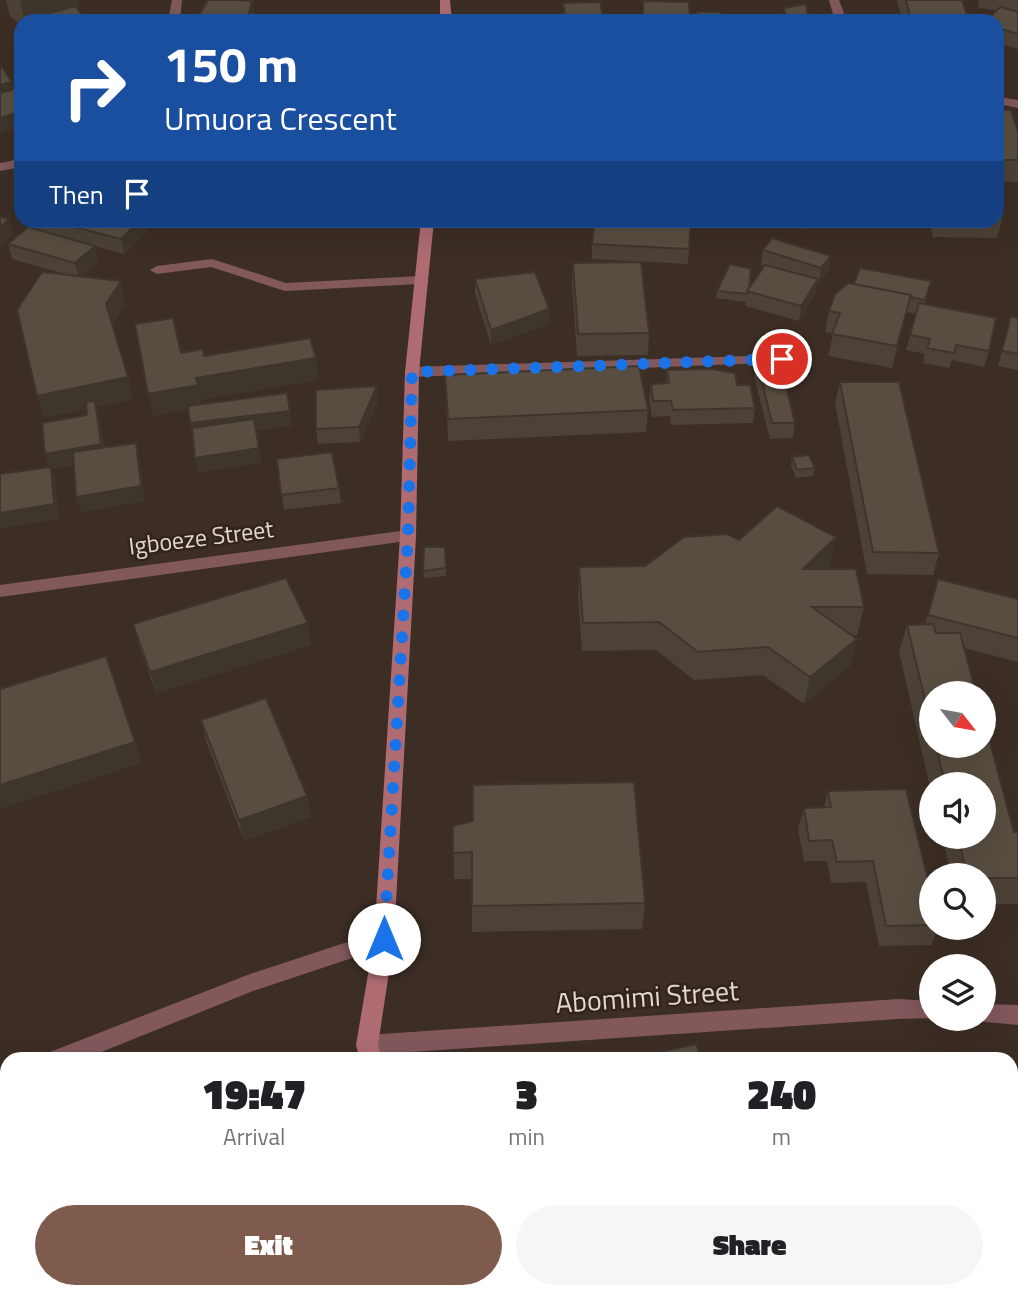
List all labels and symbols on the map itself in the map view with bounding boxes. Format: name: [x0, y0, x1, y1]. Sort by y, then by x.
pin: [752, 329, 812, 389]
street label: Igboeze Street: [127, 510, 276, 564]
north arrow: [919, 681, 996, 758]
position arrow: [347, 902, 421, 976]
street label: Abomimi Street: [554, 968, 740, 1024]

